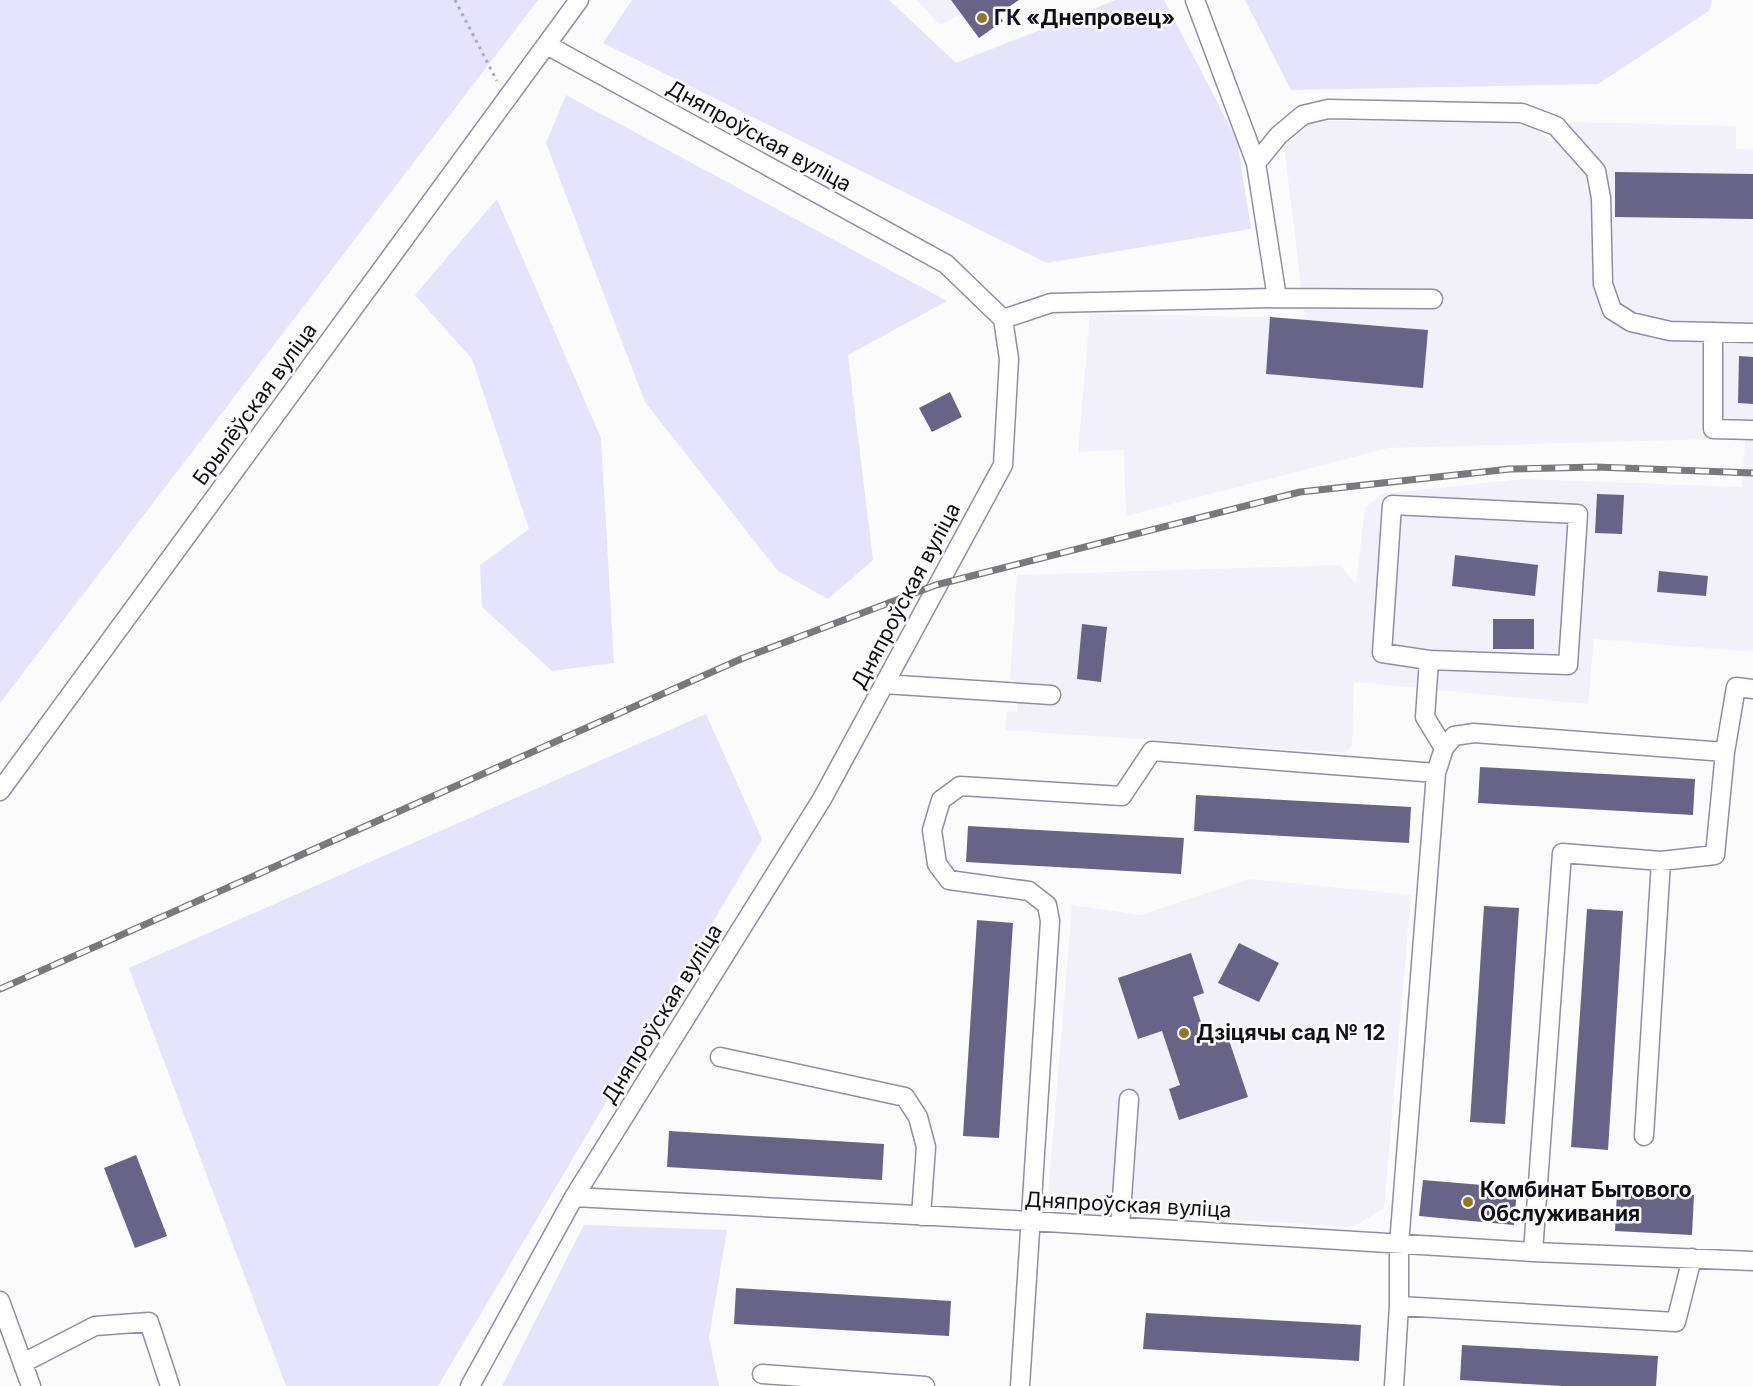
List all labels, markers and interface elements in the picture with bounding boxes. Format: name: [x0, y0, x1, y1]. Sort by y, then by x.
place label: ГК «Днепровец»: [994, 5, 1175, 30]
marker: ГК «Днепровец»: [975, 11, 989, 25]
street label: Дняпроўская вуліца: [663, 74, 856, 197]
street label: Брылёўская вуліца: [187, 318, 322, 490]
street label: Дняпроўская вуліца: [846, 499, 965, 693]
street label: Дняпроўская вуліца: [596, 919, 727, 1108]
place label: Дзіцячы сад № 12: [1196, 1020, 1385, 1045]
marker: Дзіцячы сад № 12: [1177, 1026, 1191, 1040]
place label: Комбинат Бытового Обслуживания: [1480, 1177, 1692, 1226]
street label: Дняпроўская вуліца: [1024, 1187, 1232, 1222]
marker: Комбинат Бытового Обслуживания: [1461, 1195, 1475, 1209]

